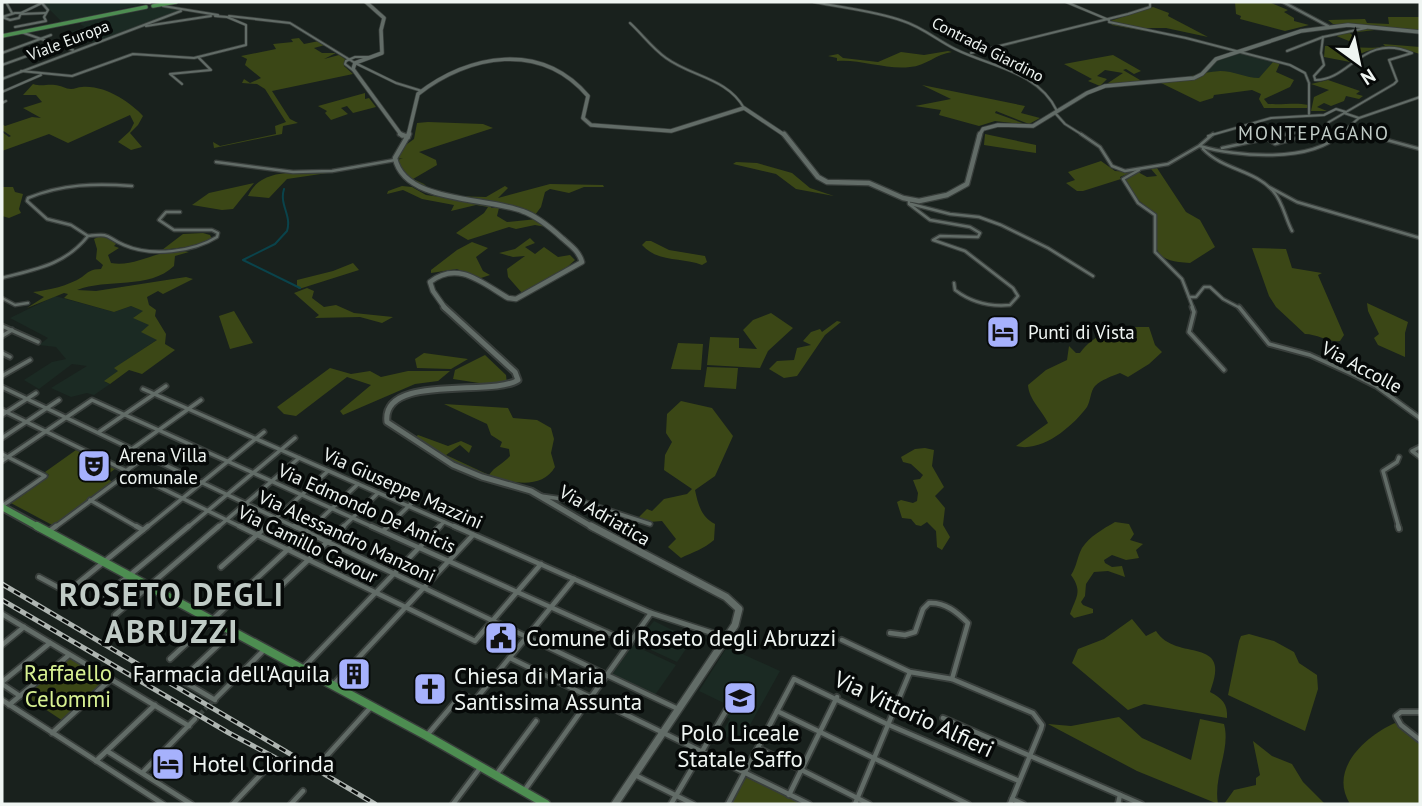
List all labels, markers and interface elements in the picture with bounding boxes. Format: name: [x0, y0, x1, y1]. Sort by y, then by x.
street label: Contrada Giardino: [929, 12, 1047, 86]
street label: Viale Europa: [23, 15, 112, 65]
north arrow: [1324, 28, 1394, 98]
text: N: [1356, 64, 1380, 91]
district label: MONTEPAGANO: [1238, 121, 1390, 145]
hotel icon: Punti di Vista: [984, 313, 1022, 351]
place label: Punti di Vista: [1028, 320, 1135, 344]
street label: Via Accolle: [1317, 335, 1406, 398]
street label: Via Giuseppe Mazzini: [319, 442, 487, 534]
place label: Arena Villa comunale: [119, 443, 207, 489]
theatre icon: Arena Villa comunale: [75, 447, 113, 485]
street label: Via Edmondo De Amicis: [273, 458, 460, 558]
street label: Via Adriatica: [554, 479, 655, 551]
street label: Via Alessandro Manzoni: [254, 484, 439, 588]
street label: Via Camillo Cavour: [233, 499, 382, 589]
district label: ROSETO DEGLI ABRUZZI: [59, 573, 285, 652]
public building icon: Comune di Roseto degli Abruzzi: [482, 619, 520, 657]
place label: Comune di Roseto degli Abruzzi: [526, 623, 836, 652]
building icon: Farmacia dell'Aquila: [335, 655, 373, 693]
park label: Raffaello Celommi: [24, 658, 112, 713]
place label: Farmacia dell'Aquila: [133, 659, 330, 688]
place label: Chiesa di Maria Santissima Assunta: [454, 661, 642, 716]
street label: Via Vittorio Alfieri: [829, 663, 999, 763]
church icon: Chiesa di Maria Santissima Assunta: [411, 670, 449, 708]
school or university icon: Polo Liceale Statale Saffo: [721, 679, 759, 717]
place label: Polo Liceale Statale Saffo: [677, 718, 803, 773]
hotel icon: Hotel Clorinda: [149, 745, 187, 783]
place label: Hotel Clorinda: [192, 749, 334, 778]

